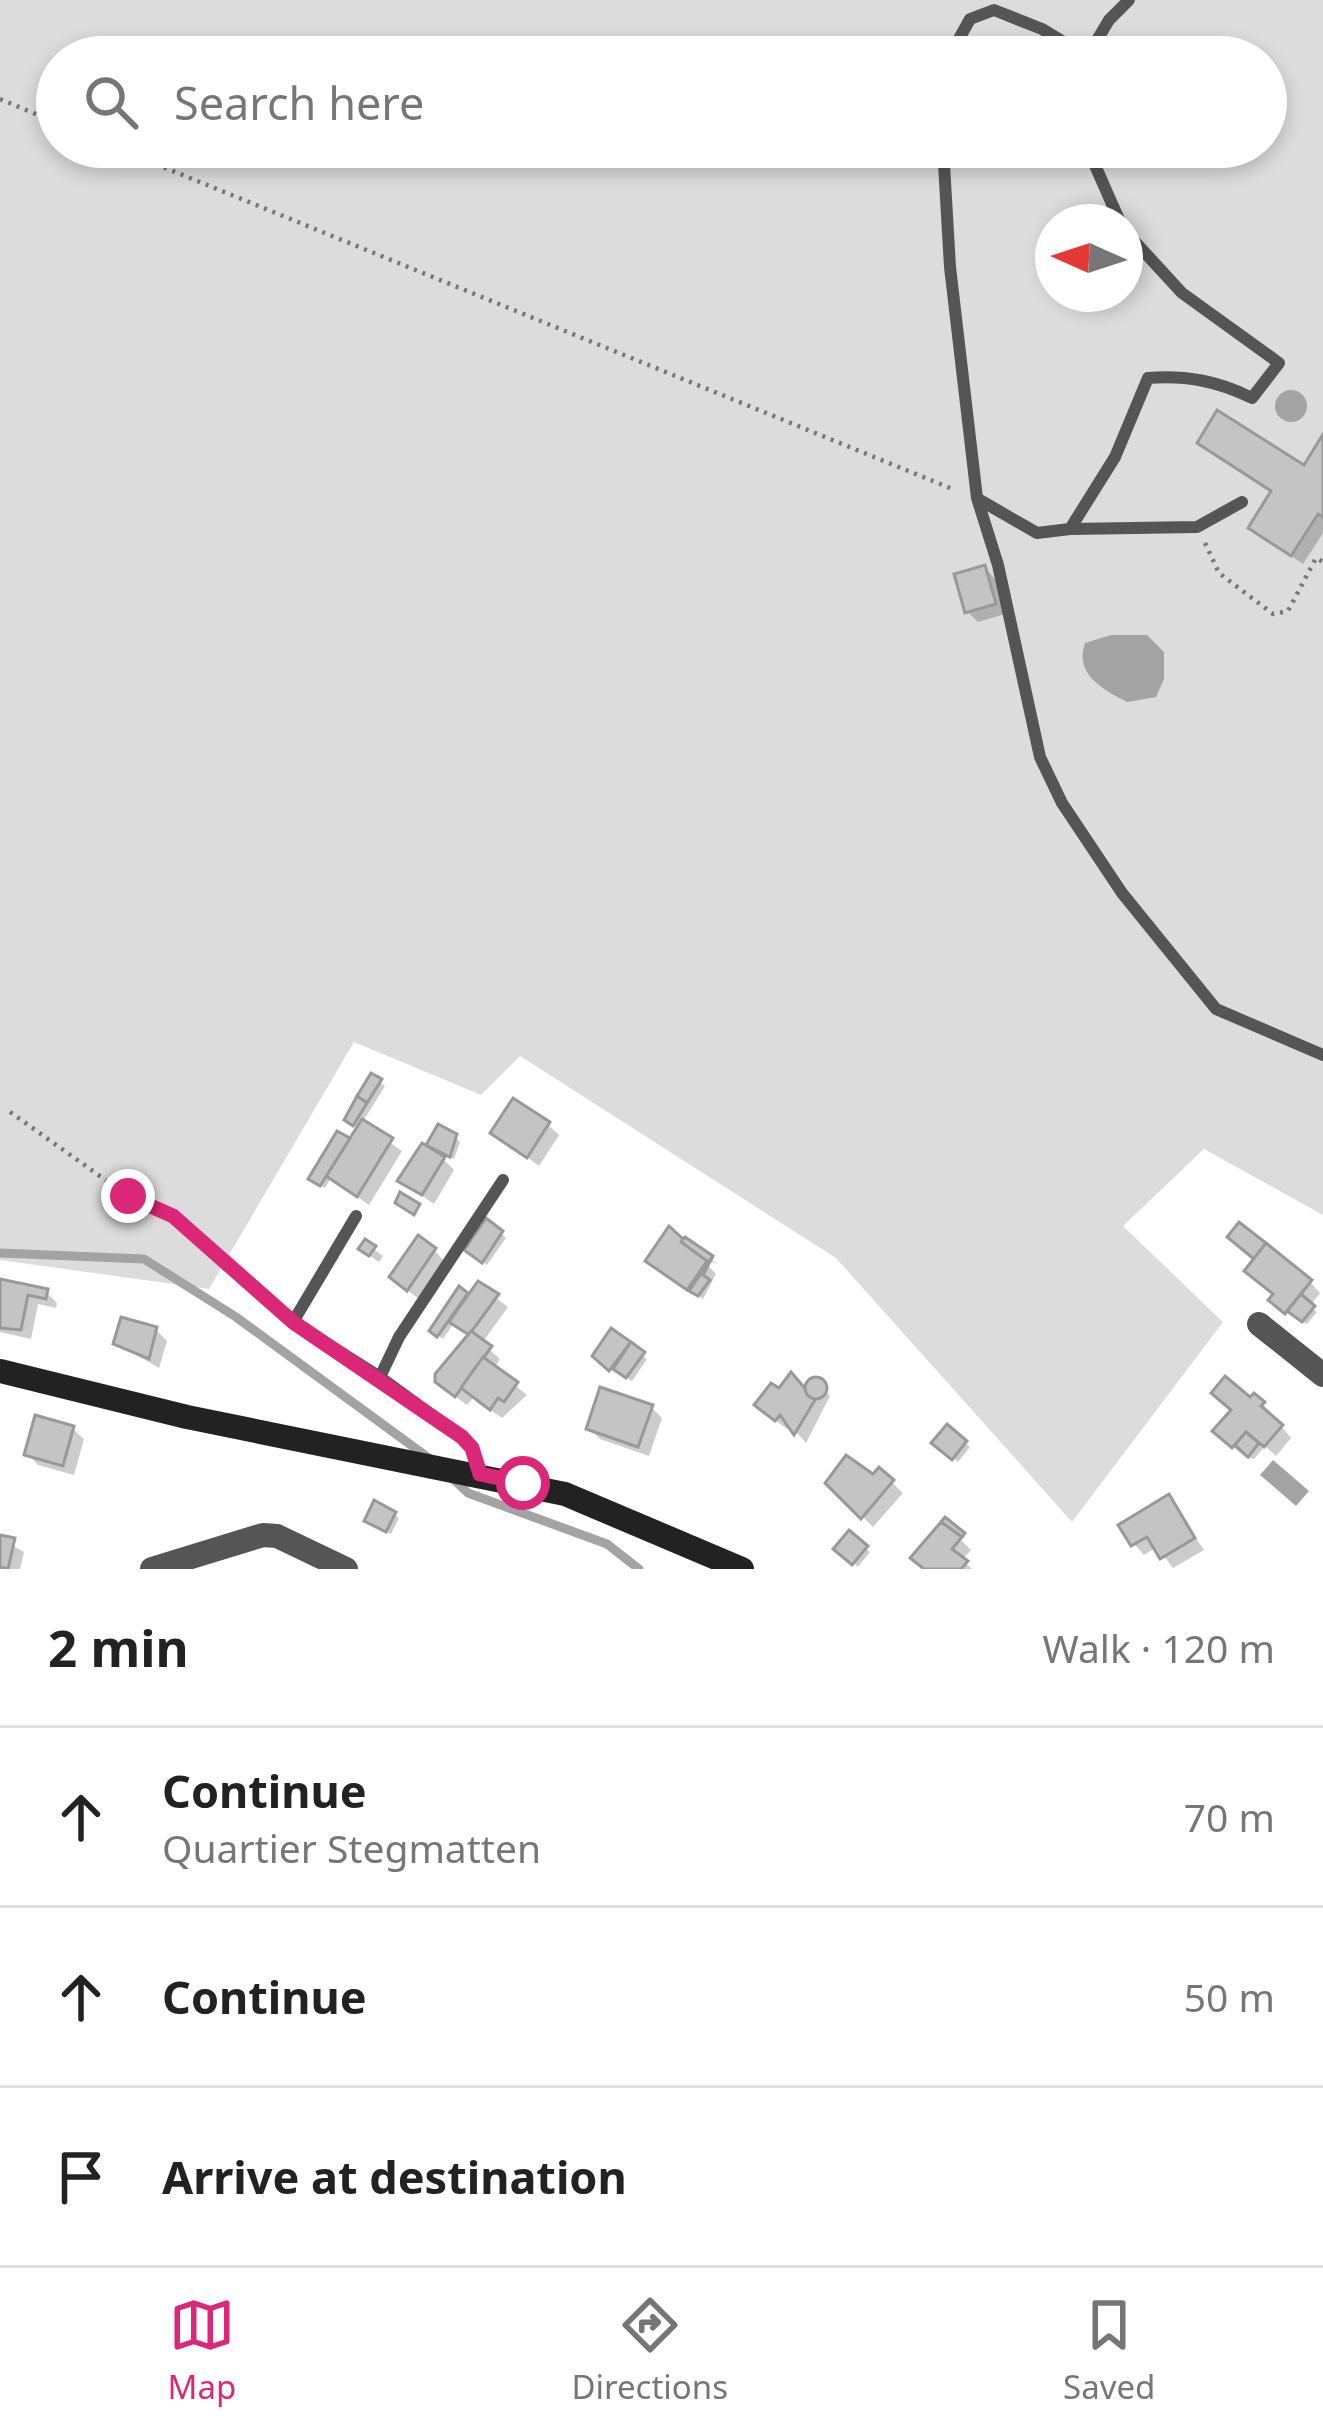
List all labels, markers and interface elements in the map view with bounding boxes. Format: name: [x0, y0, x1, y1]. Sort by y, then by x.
search box: [36, 36, 1287, 168]
icon: search: [78, 69, 144, 135]
text: Search here: [174, 72, 424, 133]
north arrow: [1035, 204, 1143, 312]
route end: [101, 1169, 155, 1223]
route start: [496, 1456, 550, 1510]
text: 2 min: [48, 1612, 189, 1682]
text: Walk · 120 m: [1042, 1621, 1275, 1674]
text: Continue: [162, 1760, 367, 1821]
icon: ahead: [48, 1784, 114, 1850]
text: 70 m: [1184, 1790, 1275, 1843]
text: Quartier Stegmatten: [162, 1821, 541, 1874]
icon: ahead: [48, 1964, 114, 2030]
text: Continue: [162, 1966, 367, 2027]
text: 50 m: [1184, 1970, 1275, 2023]
icon: arrive: [48, 2144, 114, 2210]
text: Arrive at destination: [162, 2146, 627, 2207]
tab: Map: [168, 2292, 236, 2409]
tab: Directions: [571, 2292, 728, 2409]
tab: Saved: [1063, 2292, 1155, 2409]

